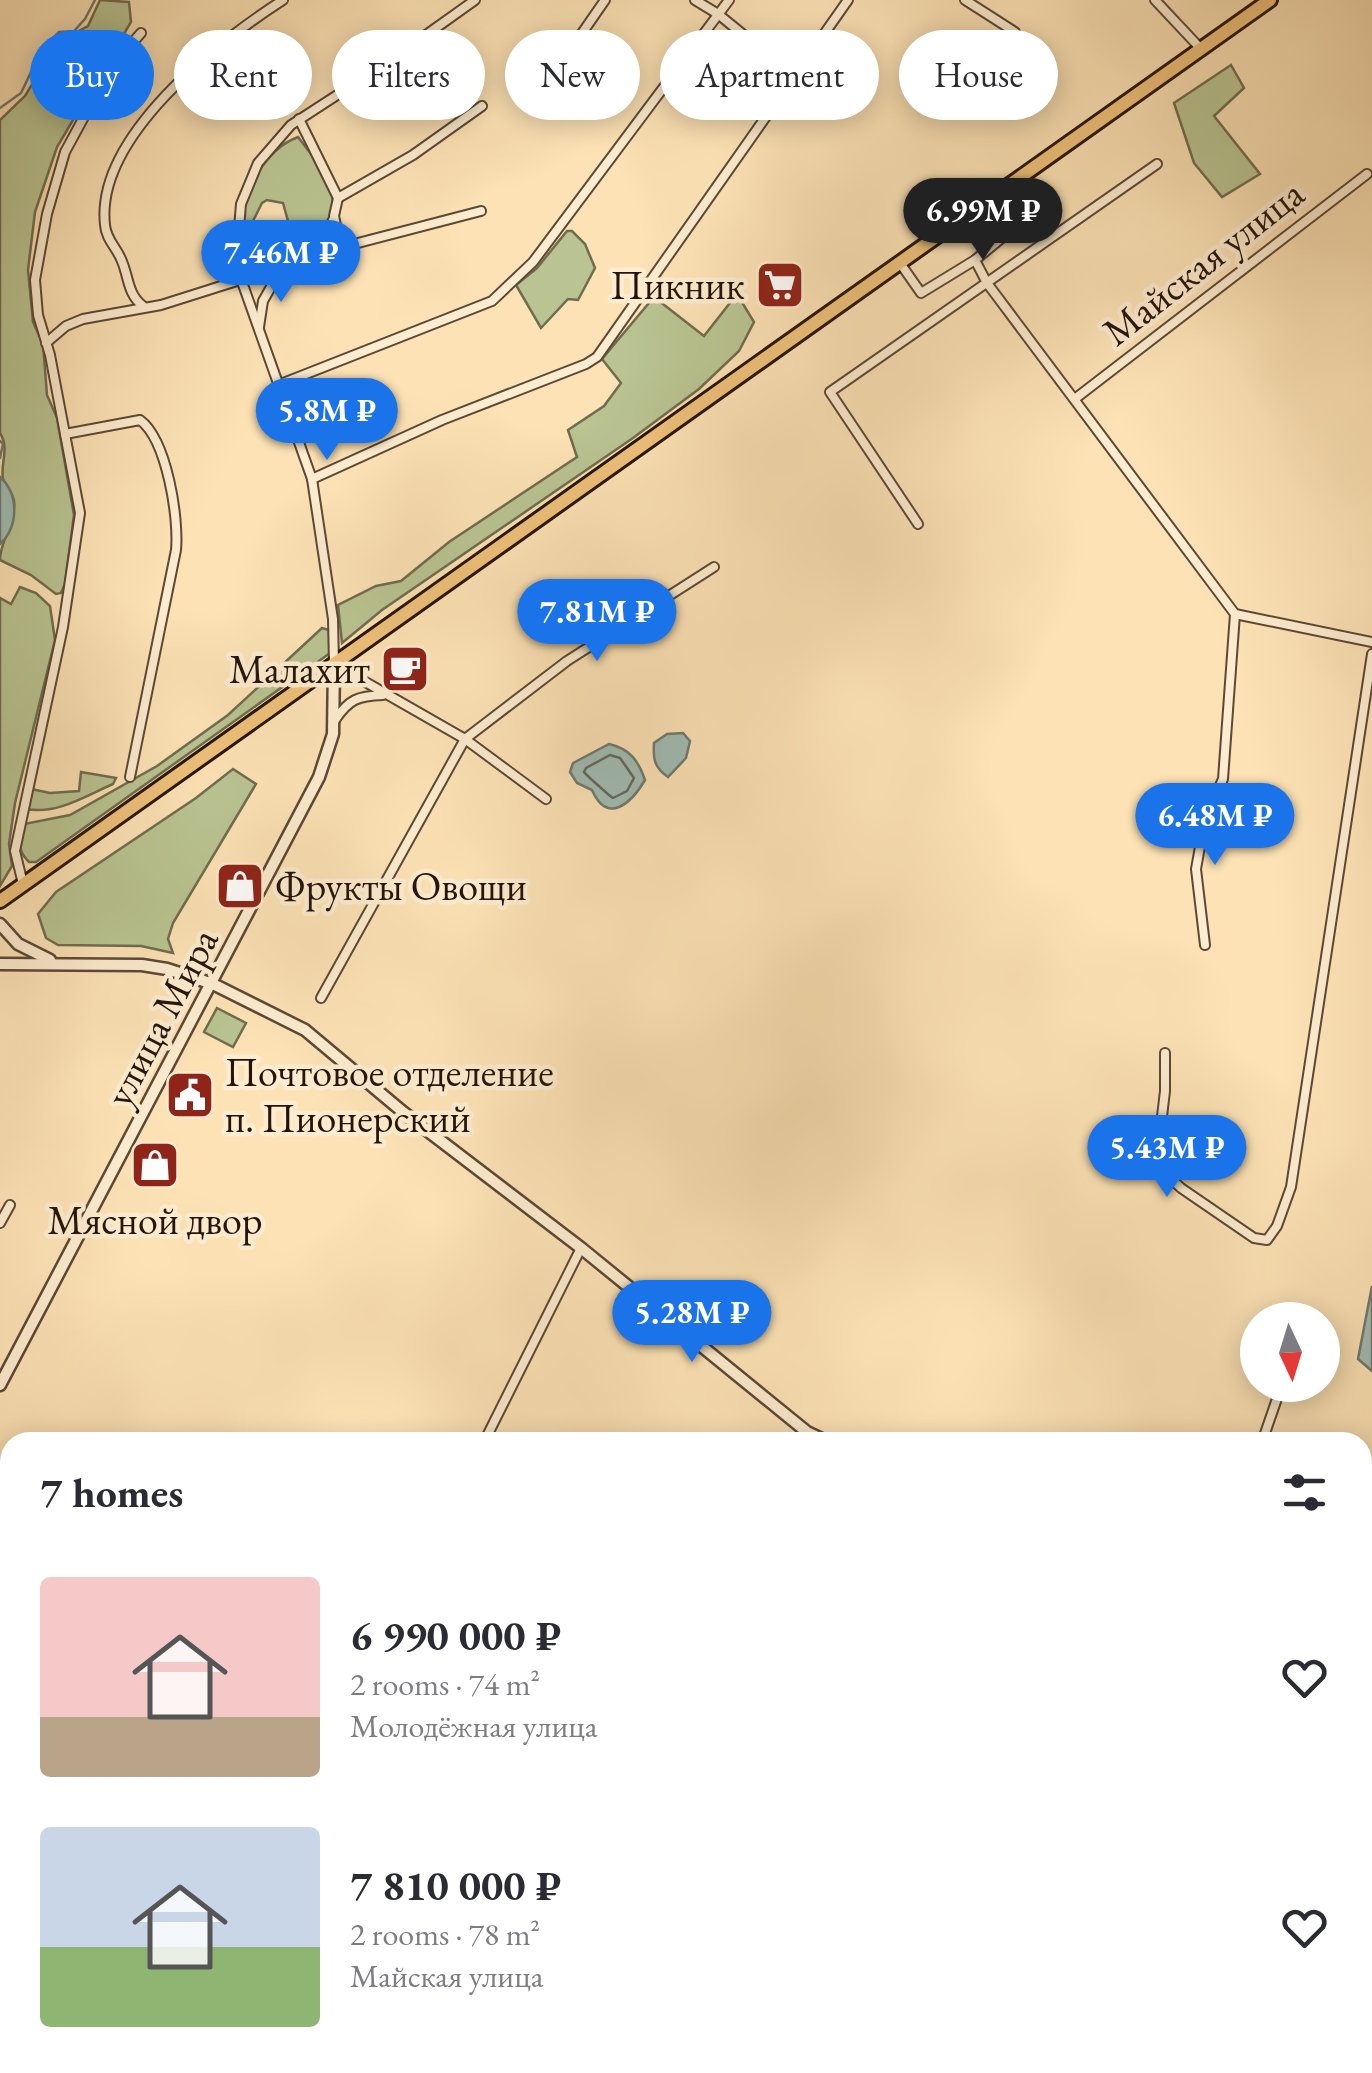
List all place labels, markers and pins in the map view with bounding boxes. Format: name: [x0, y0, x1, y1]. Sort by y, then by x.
pin: 6.99M ₽: [891, 178, 1075, 263]
pin: 7.46M ₽: [189, 220, 373, 305]
place label: Пикник: [611, 259, 745, 311]
supermarket icon: Пикник: [754, 259, 806, 311]
pin: 5.8M ₽: [246, 378, 408, 463]
pin: 7.81M ₽: [505, 579, 689, 664]
place label: Малахит: [229, 643, 370, 695]
cafe icon: Малахит: [379, 643, 431, 695]
pin: 6.48M ₽: [1123, 783, 1307, 868]
shop icon: Фрукты Овощи: [214, 860, 266, 912]
place label: Фрукты Овощи: [275, 860, 527, 912]
place label: Почтовое отделение п. Пионерский: [225, 1046, 554, 1144]
public building icon: Почтовое отделение п. Пионерский: [164, 1069, 216, 1121]
pin: 5.43M ₽: [1075, 1115, 1259, 1200]
shop icon: Мясной двор: [129, 1139, 181, 1191]
place label: Мясной двор: [47, 1194, 263, 1246]
pin: 5.28M ₽: [600, 1280, 784, 1365]

